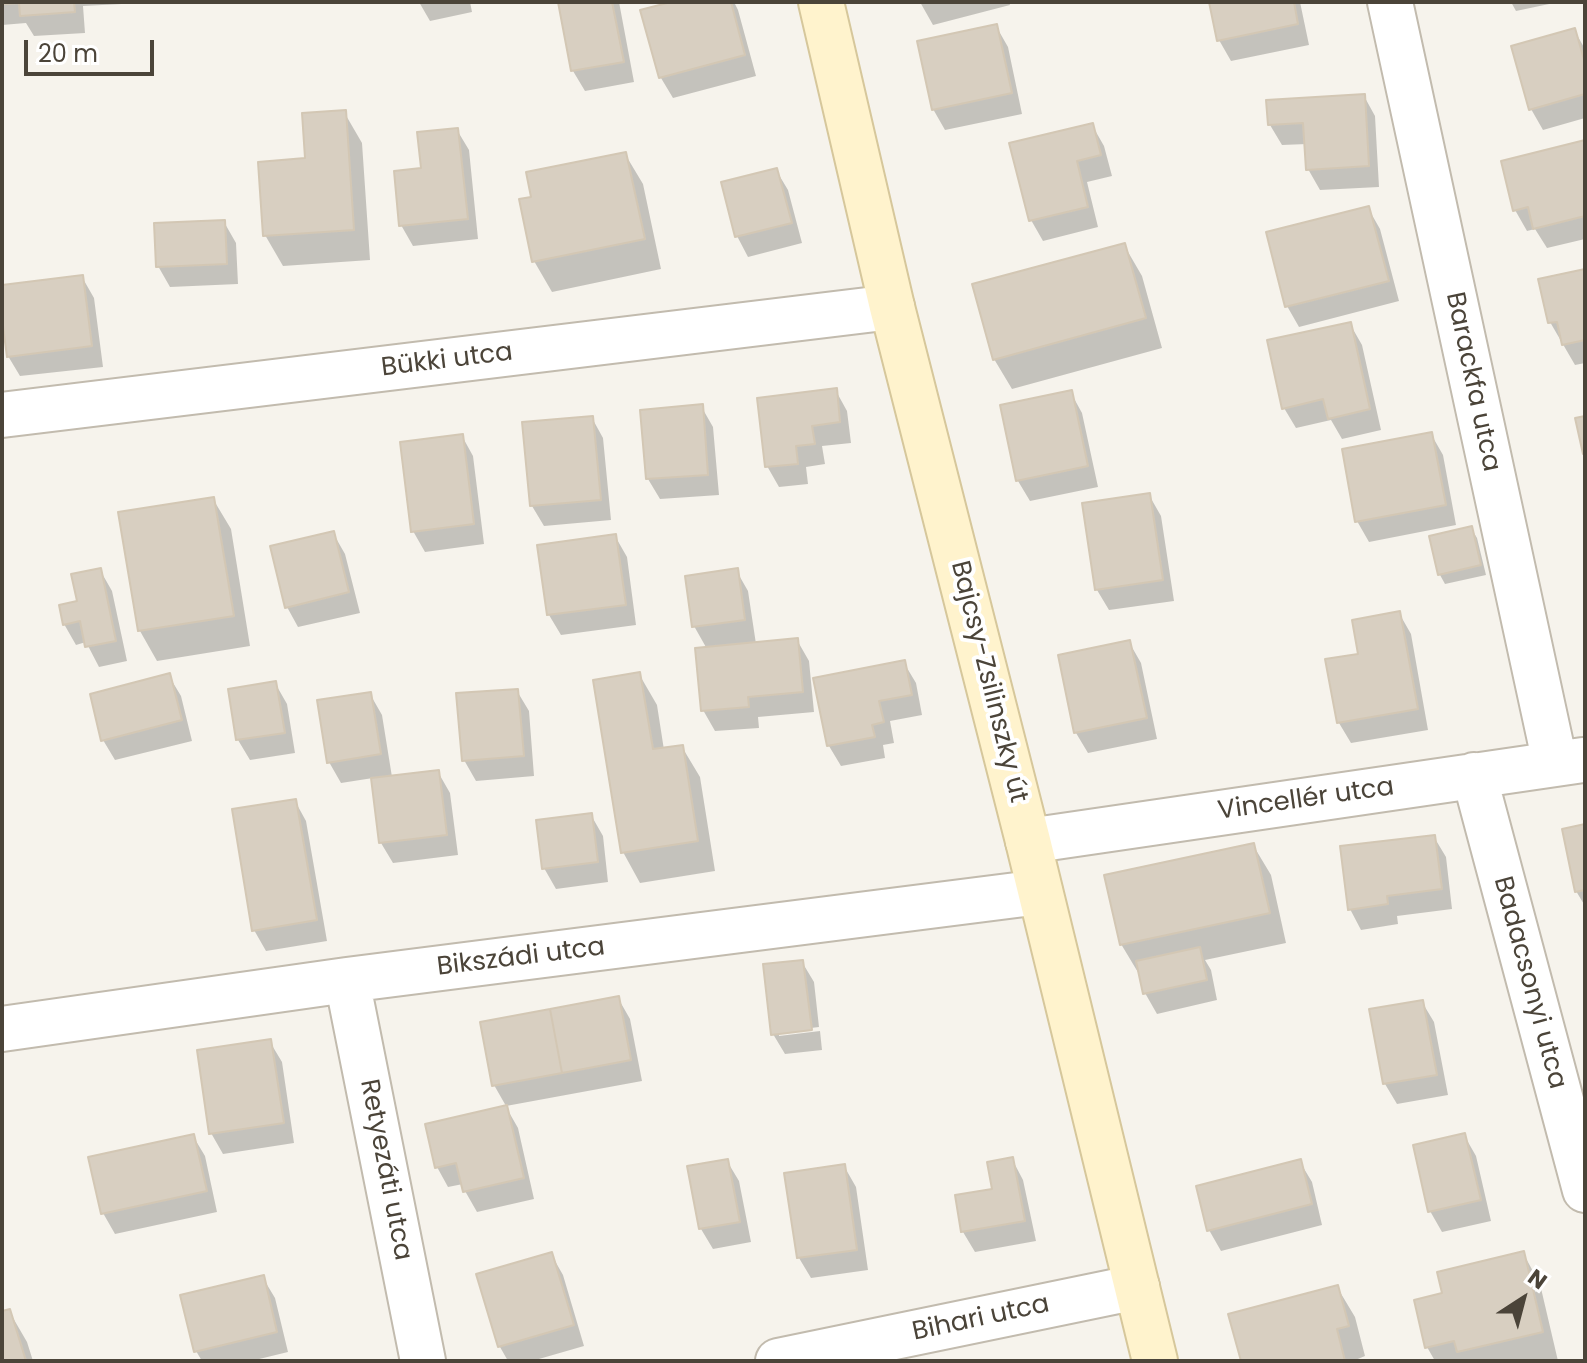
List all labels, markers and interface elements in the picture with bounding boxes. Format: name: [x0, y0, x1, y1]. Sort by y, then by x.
scale bar: [28, 24, 158, 74]
text: 20 m: [38, 37, 98, 70]
street label: Barackfa utca: [1438, 290, 1506, 474]
street label: Bükki utca: [380, 337, 514, 385]
street label: Bajcsy-Zsilinszky út: [943, 558, 1033, 806]
street label: Vincellér utca: [1216, 772, 1396, 828]
street label: Badacsonyi utca: [1486, 873, 1572, 1093]
street label: Bikszádi utca: [435, 932, 607, 984]
street label: Retyezáti utca: [352, 1077, 418, 1263]
north arrow: [1483, 1259, 1563, 1339]
text: N: [1522, 1262, 1553, 1297]
street label: Bihari utca: [910, 1289, 1052, 1349]

